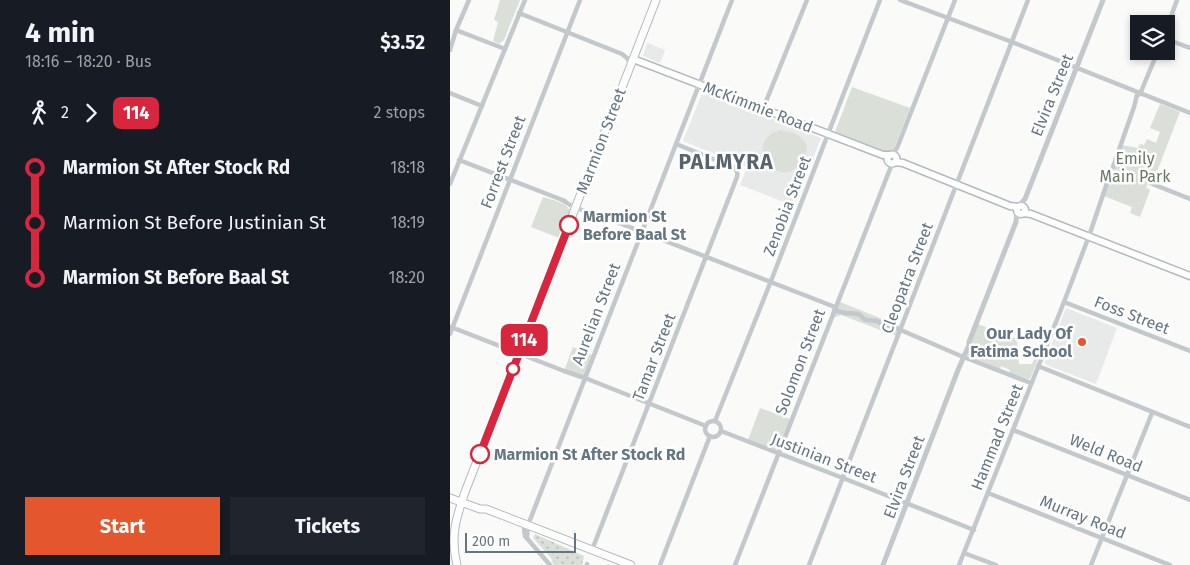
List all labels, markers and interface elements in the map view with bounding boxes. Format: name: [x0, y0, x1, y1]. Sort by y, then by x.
map controls: [1130, 15, 1175, 60]
button: layers: [1130, 15, 1175, 60]
text: 4 min: [25, 16, 95, 49]
text: $3.52: [380, 31, 425, 54]
street label: Elvira Street: [1027, 51, 1077, 139]
text: 18:16 – 18:20 · Bus: [25, 52, 151, 71]
street label: McKimmie Road: [701, 77, 815, 137]
street label: Marmion Street: [572, 85, 630, 197]
icon: walk: [25, 99, 53, 127]
icon: forward: [77, 99, 105, 127]
text: 114: [123, 102, 149, 124]
text: 2: [61, 103, 69, 122]
text: 2 stops: [374, 103, 425, 122]
street label: Forrest Street: [477, 113, 530, 211]
district label: PALMYRA: [678, 149, 774, 175]
park label: Emily Main Park: [1100, 149, 1171, 186]
street label: Zenobia Street: [759, 153, 815, 259]
text: Marmion St After Stock Rd: [63, 156, 290, 179]
text: 18:18: [390, 158, 425, 177]
place label: Marmion St Before Baal St: [583, 207, 687, 244]
text: Marmion St Before Justinian St: [63, 211, 326, 234]
text: 18:19: [391, 213, 425, 232]
marker: Marmion St Before Baal St: [559, 215, 579, 235]
street label: Cleopatra Street: [877, 220, 937, 336]
street label: Aurelian Street: [568, 260, 624, 368]
text: Marmion St Before Baal St: [63, 266, 289, 289]
text: 18:20: [389, 268, 425, 287]
street label: Foss Street: [1092, 292, 1173, 338]
street label: Solomon Street: [771, 306, 829, 418]
street label: Tamar Street: [629, 310, 680, 404]
line badge: 114: [495, 324, 553, 356]
place label: Our Lady Of Fatima School: [970, 324, 1073, 361]
text: 114: [511, 329, 537, 351]
marker: Our Lady Of Fatima School: [1076, 336, 1088, 348]
unlabelled marker: [506, 362, 520, 376]
street label: Hammad Street: [967, 381, 1027, 493]
street label: Justinian Street: [769, 429, 880, 487]
street label: Weld Road: [1067, 430, 1145, 476]
street label: Elvira Street: [879, 433, 929, 521]
marker: Marmion St After Stock Rd: [470, 444, 490, 464]
place label: Marmion St After Stock Rd: [494, 445, 685, 464]
street label: Murray Road: [1037, 491, 1129, 543]
button: Start: [25, 497, 220, 555]
button: Tickets: [230, 497, 425, 555]
scale bar: [465, 530, 576, 553]
text: 200 m: [472, 533, 510, 550]

